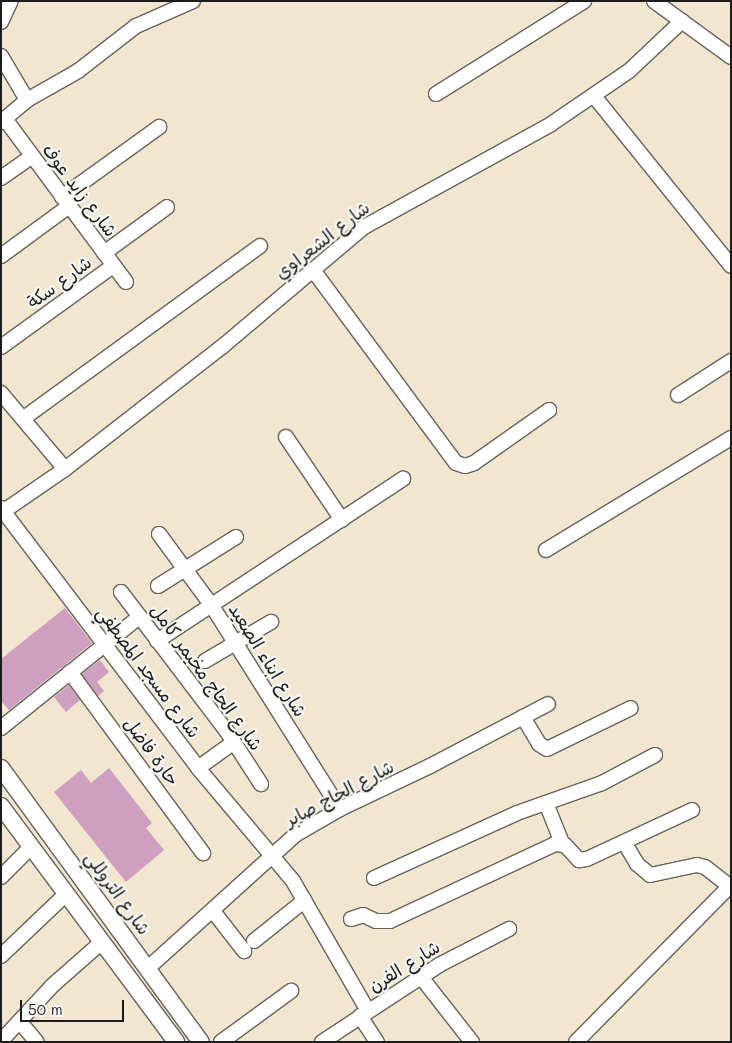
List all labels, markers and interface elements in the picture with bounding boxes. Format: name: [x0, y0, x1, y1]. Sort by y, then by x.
street label: شارع زايد عوف: [38, 139, 122, 241]
street label: شارع الشعراوي: [271, 196, 373, 284]
street label: شارع سكة: [22, 251, 96, 313]
street label: شارع ابناء الصعيد: [225, 599, 311, 721]
street label: شارع الحاج مخيمر كامل: [147, 600, 267, 754]
street label: شارع مسجد المصطفي: [93, 602, 205, 742]
street label: حارة فاضل: [120, 712, 184, 790]
street label: شارع الحاج صابر: [281, 755, 397, 831]
street label: شارع التروللي: [81, 847, 155, 939]
street label: شارع الفرن: [364, 936, 444, 996]
scale bar: [22, 990, 126, 1022]
text: 50 m: [28, 999, 63, 1019]

